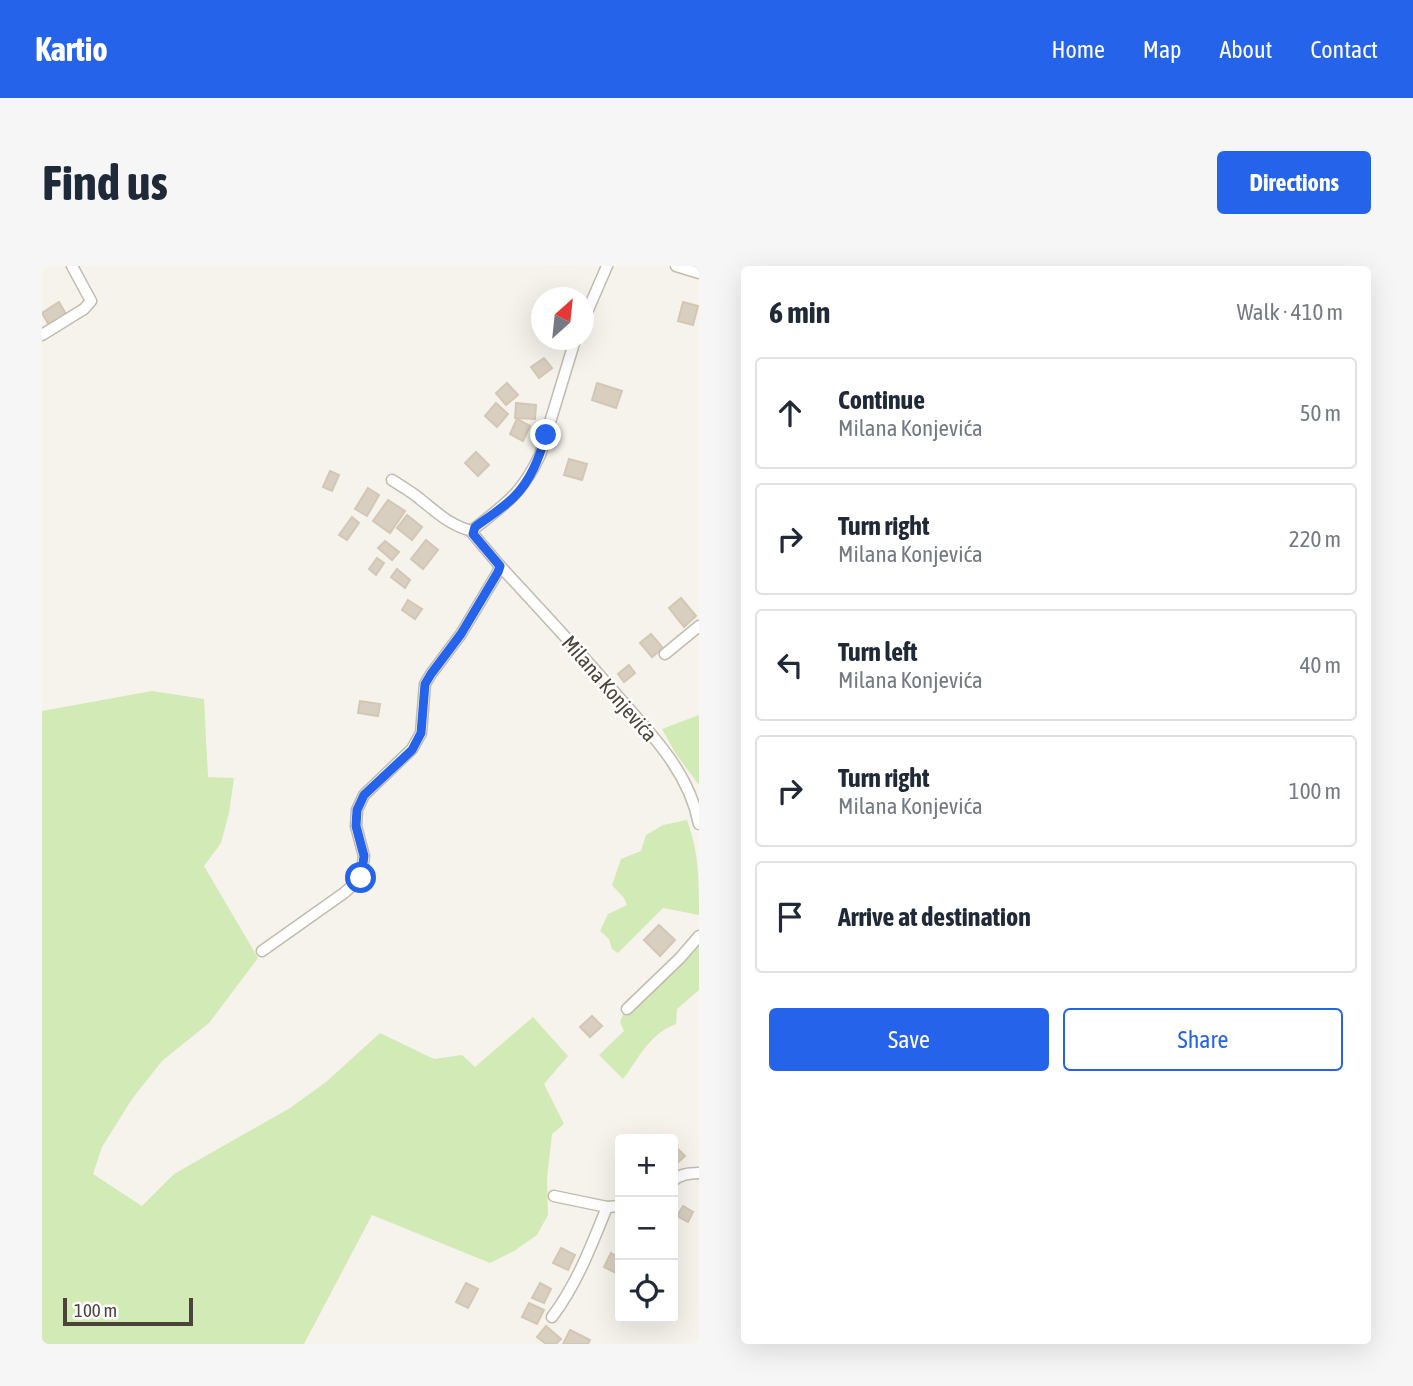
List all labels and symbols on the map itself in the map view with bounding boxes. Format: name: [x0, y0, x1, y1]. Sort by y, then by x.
north arrow: [531, 287, 594, 350]
route end: [530, 419, 561, 450]
street label: Milana Konjevića: [558, 630, 662, 746]
route start: [345, 862, 376, 893]
scale bar: [63, 1295, 192, 1327]

